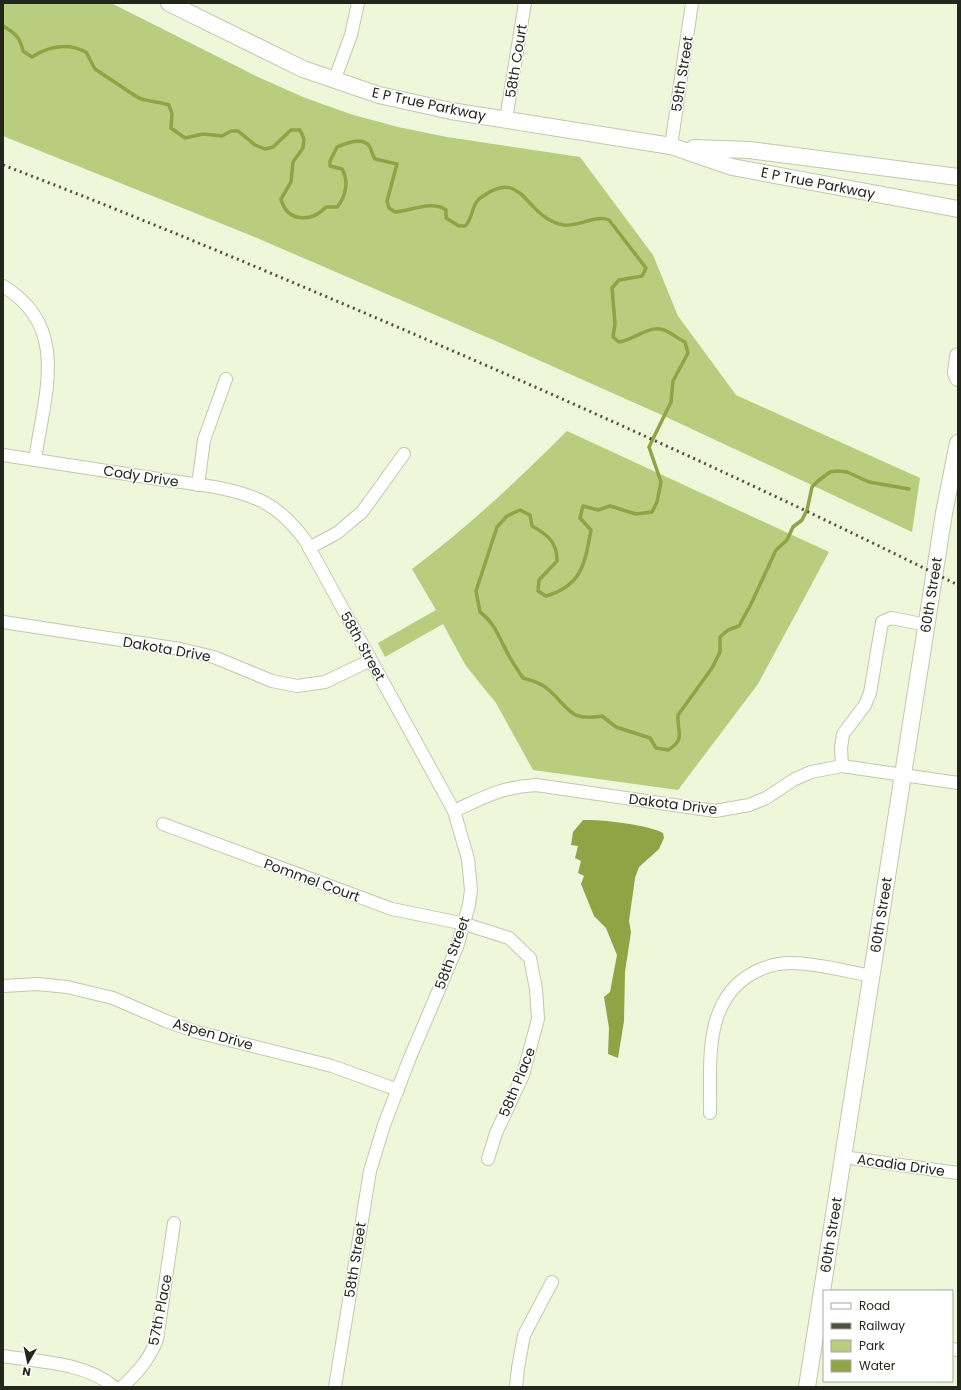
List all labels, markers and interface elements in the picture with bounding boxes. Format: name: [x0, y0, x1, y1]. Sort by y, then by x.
street label: 58th Court: [500, 23, 532, 99]
street label: 59th Street: [666, 35, 698, 113]
street label: E P True Parkway: [370, 82, 488, 126]
street label: E P True Parkway: [759, 162, 877, 204]
street label: Cody Drive: [102, 460, 180, 492]
street label: 60th Street: [915, 556, 947, 634]
street label: 58th Street: [336, 608, 390, 684]
street label: Dakota Drive: [121, 631, 213, 667]
street label: Dakota Drive: [628, 789, 719, 819]
street label: Pommel Court: [261, 853, 363, 907]
street label: 60th Street: [865, 876, 897, 954]
street label: 58th Street: [430, 914, 474, 992]
street label: Aspen Drive: [171, 1013, 256, 1055]
street label: 58th Place: [494, 1044, 540, 1120]
street label: Acadia Drive: [856, 1149, 947, 1181]
street label: 60th Street: [815, 1196, 847, 1274]
street label: 58th Street: [339, 1221, 371, 1299]
street label: 57th Place: [143, 1272, 177, 1347]
legend: [823, 1290, 953, 1382]
text: Road: [859, 1297, 890, 1314]
text: Railway: [859, 1317, 905, 1334]
text: Park: [859, 1337, 886, 1354]
north arrow: [8, 1342, 48, 1382]
text: Water: [859, 1357, 896, 1374]
text: N: [21, 1363, 32, 1380]

